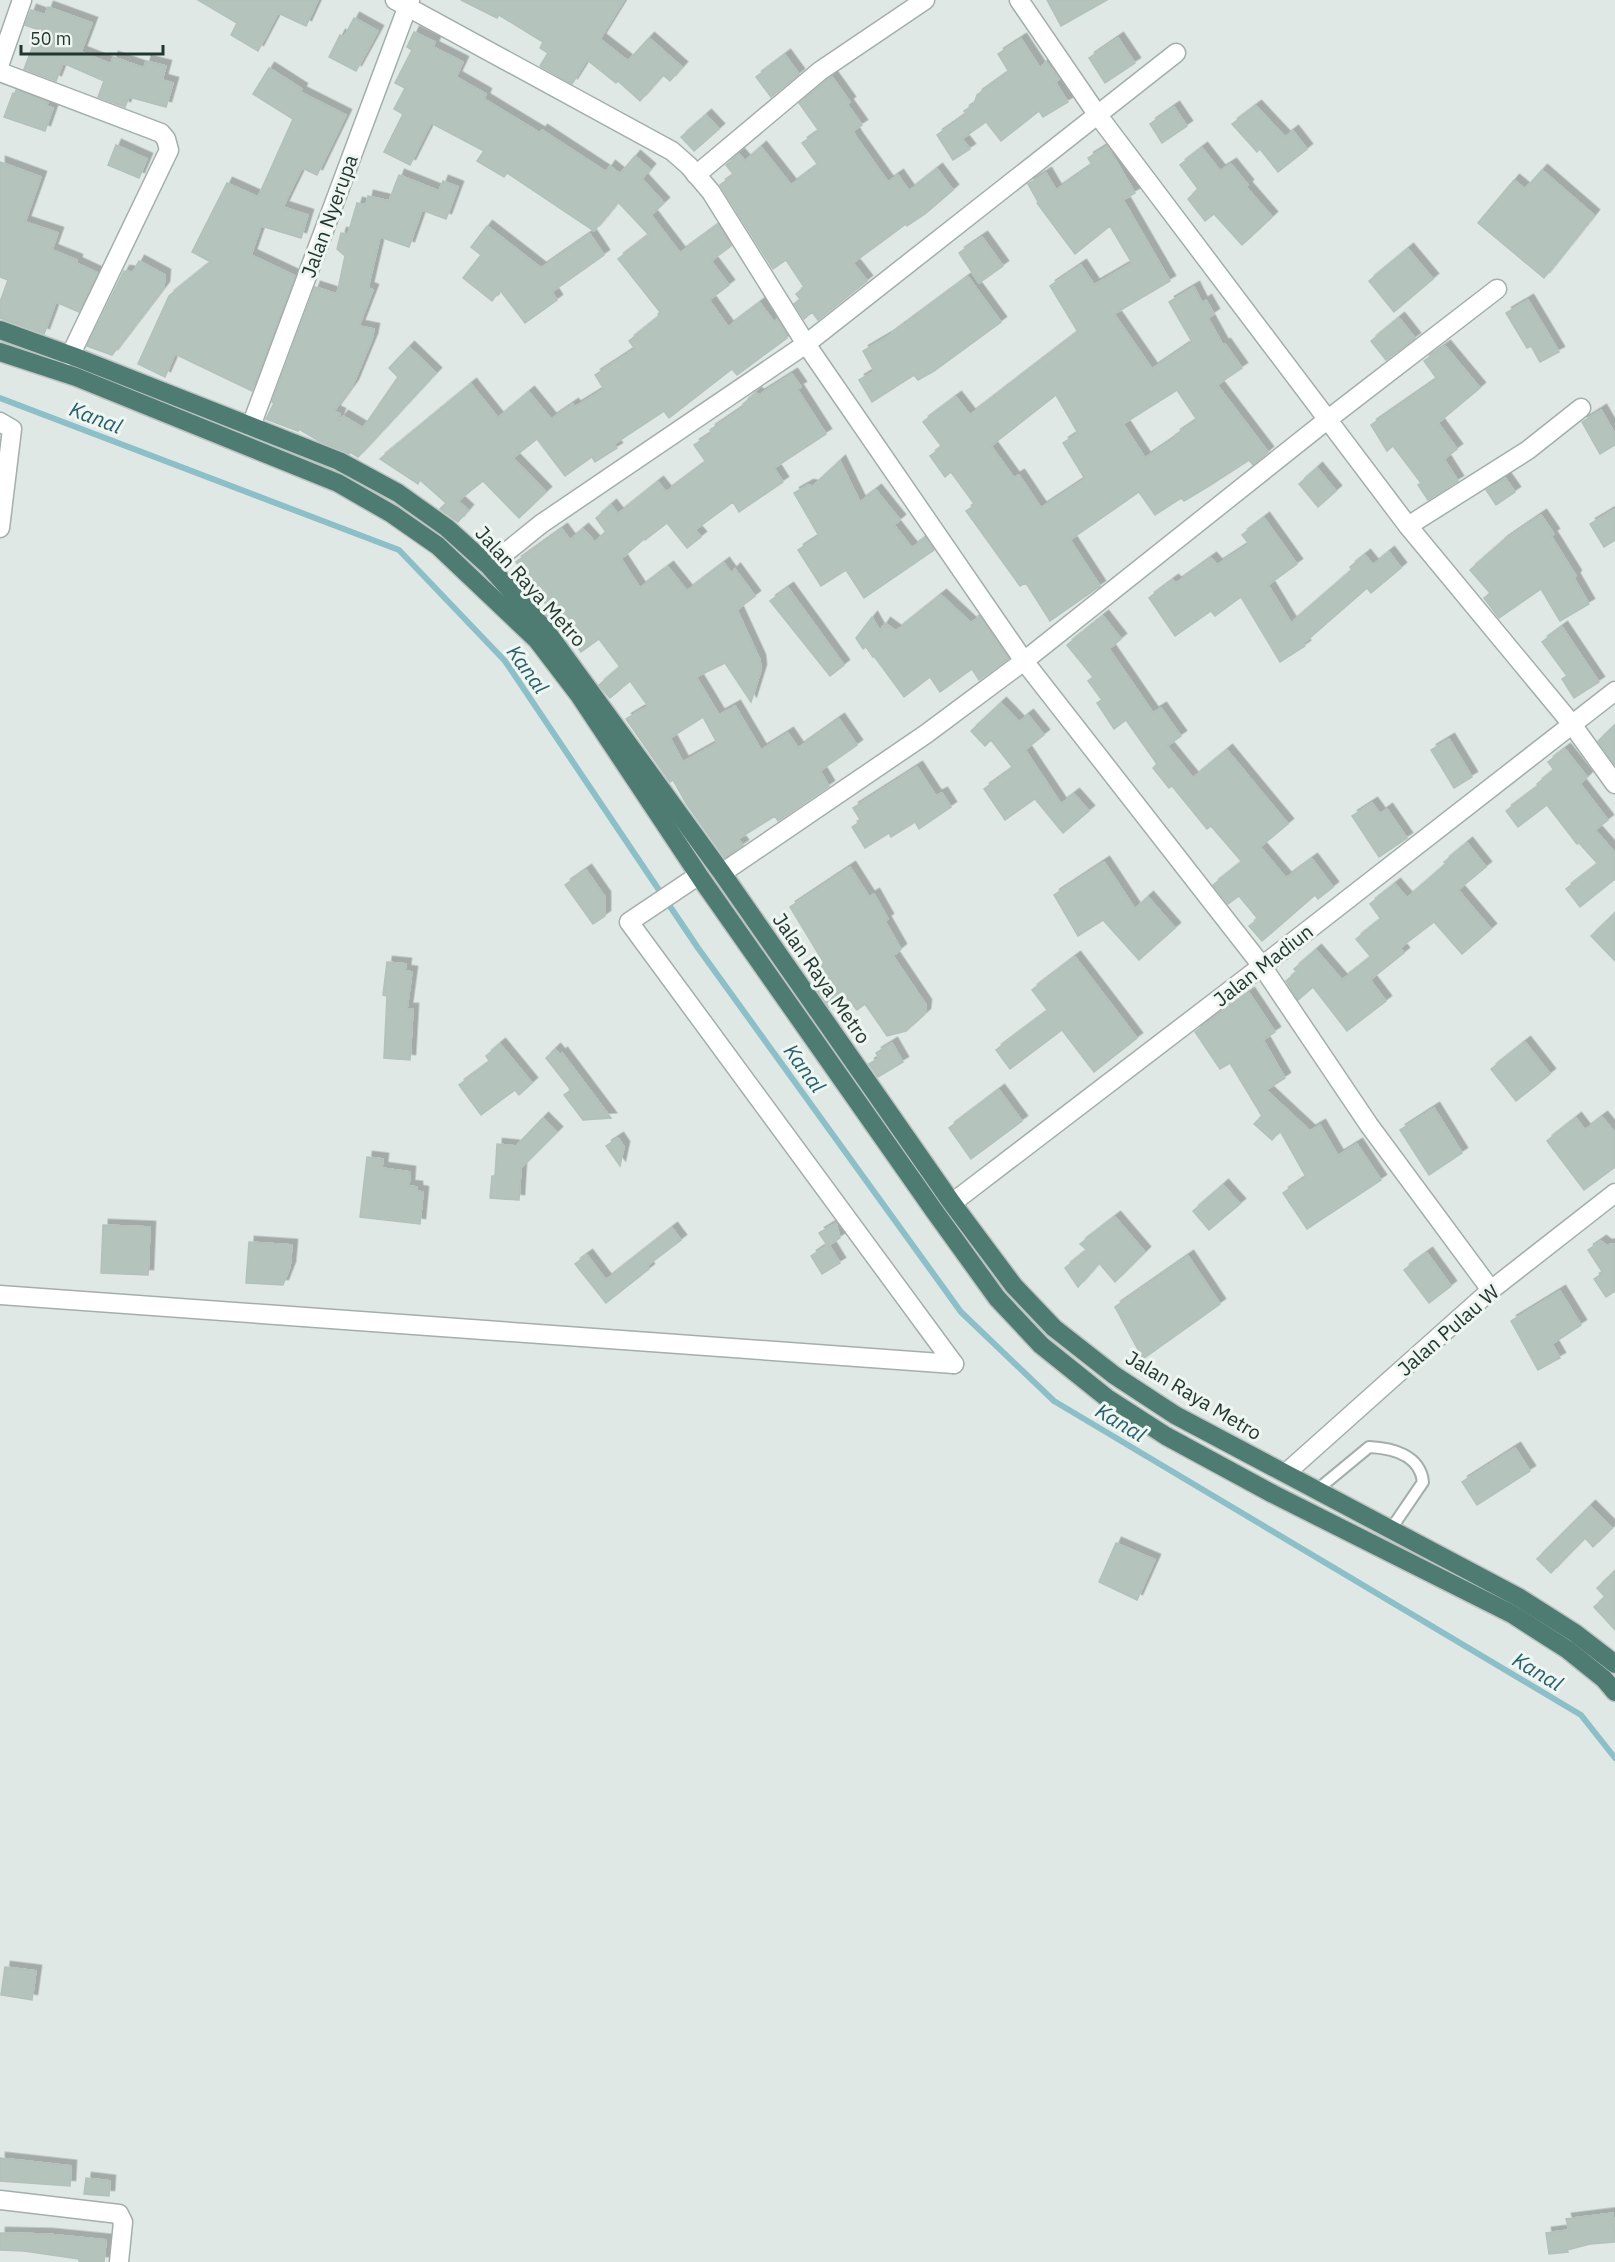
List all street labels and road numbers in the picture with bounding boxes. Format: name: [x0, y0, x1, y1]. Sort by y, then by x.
street label: Jalan Nyerupa: [294, 150, 364, 281]
street label: Jalan Raya Metro: [469, 520, 593, 652]
street label: Jalan Raya Metro: [767, 907, 877, 1049]
street label: Jalan Madiun: [1208, 918, 1318, 1012]
street label: Jalan Pulau W: [1391, 1278, 1505, 1382]
street label: Jalan Raya Metro: [1121, 1344, 1267, 1446]

